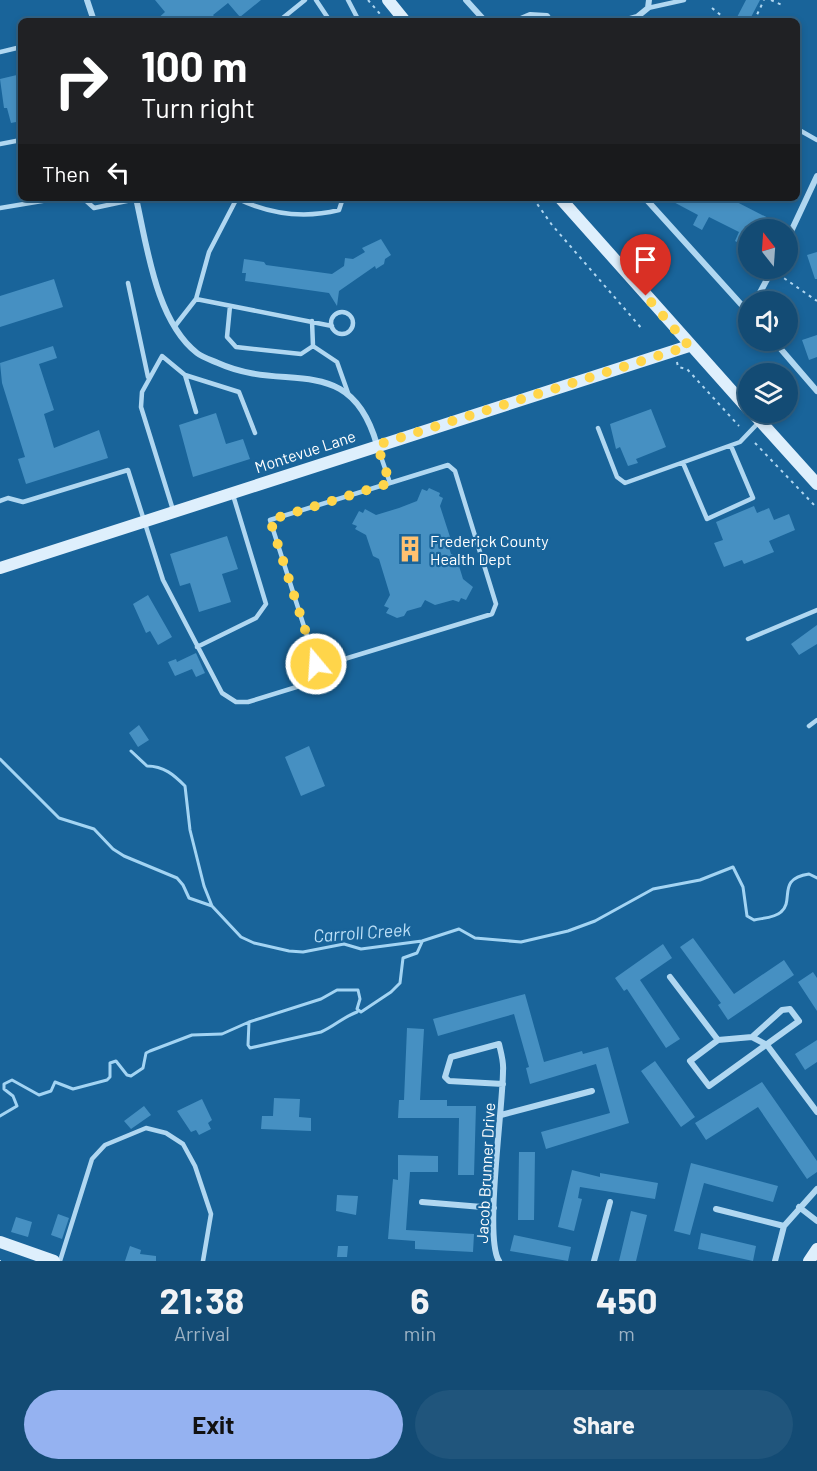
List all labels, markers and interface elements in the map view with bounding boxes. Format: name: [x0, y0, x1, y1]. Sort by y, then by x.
text: 100 m: [141, 40, 247, 90]
icon: right: [42, 42, 120, 120]
text: Turn right: [141, 91, 255, 123]
icon: left: [102, 156, 135, 189]
text: Then: [42, 160, 90, 186]
north arrow: [738, 219, 798, 279]
map controls: [738, 219, 798, 423]
pin: [620, 234, 671, 296]
icon: arrive: [629, 243, 662, 276]
button: sound: [738, 291, 798, 351]
button: layers: [738, 363, 798, 423]
street label: Montevue Lane: [252, 426, 358, 476]
place label: Frederick County Health Dept: [430, 531, 549, 568]
building icon: Frederick County Health Dept: [395, 534, 425, 564]
position arrow: [284, 632, 348, 696]
water label: Carroll Creek: [312, 918, 412, 946]
street label: Jacob Brunner Drive: [472, 1102, 498, 1244]
text: 21:38: [160, 1278, 244, 1321]
text: 6: [410, 1278, 430, 1321]
text: 450: [596, 1278, 657, 1321]
text: Arrival: [174, 1321, 230, 1345]
text: min: [404, 1321, 436, 1345]
text: m: [618, 1321, 635, 1345]
button: Exit: [24, 1390, 403, 1459]
button: Share: [415, 1390, 793, 1459]

